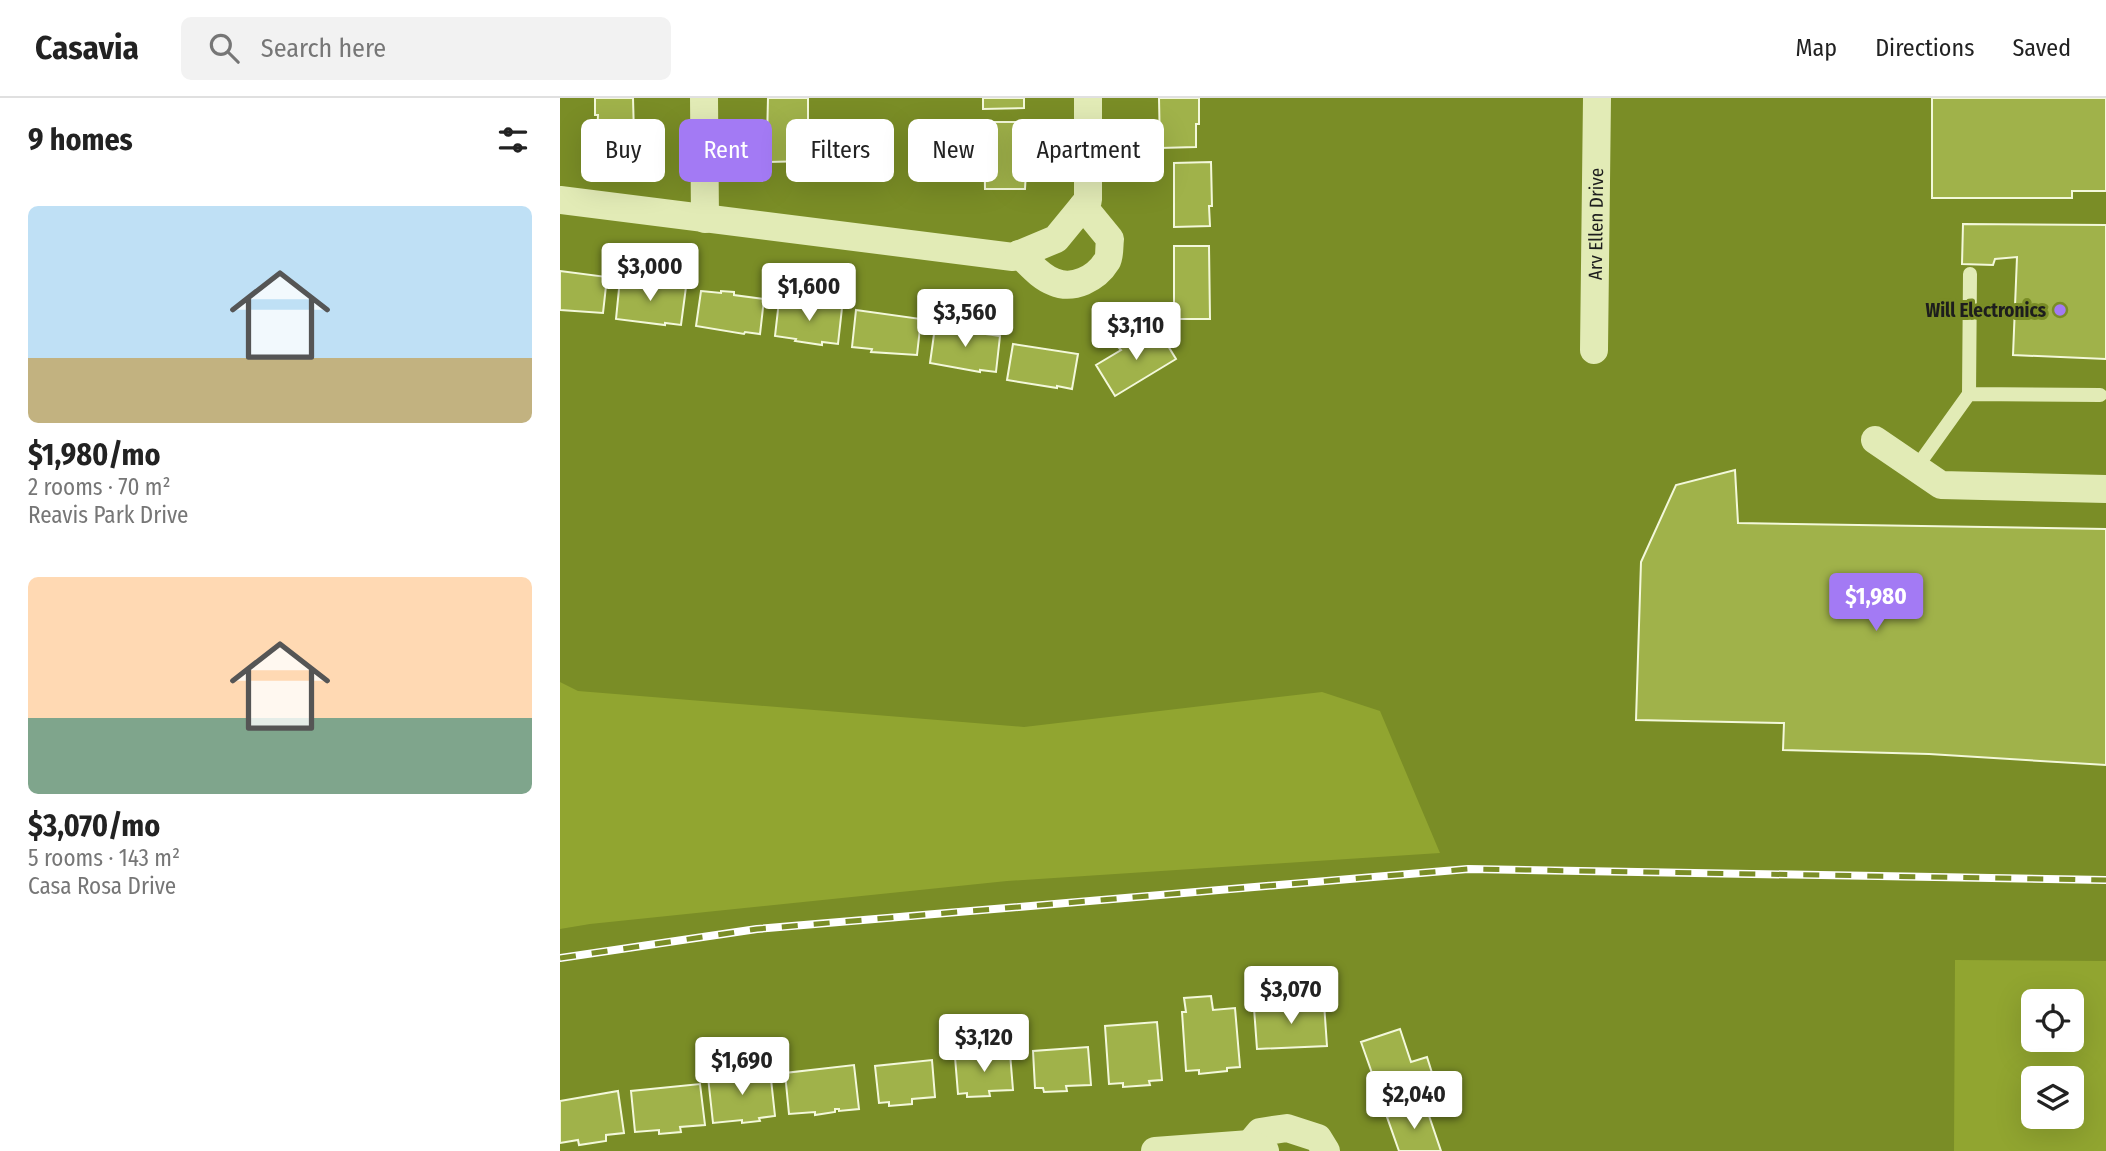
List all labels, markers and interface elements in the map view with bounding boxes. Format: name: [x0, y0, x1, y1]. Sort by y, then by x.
search box: [181, 17, 671, 80]
text: Casavia: [35, 28, 139, 68]
icon: search: [205, 29, 243, 67]
text: Search here: [261, 33, 386, 64]
text: Map: [1796, 34, 1837, 62]
text: Directions: [1875, 34, 1974, 62]
text: Saved: [2012, 34, 2071, 62]
chip: Buy: [581, 119, 665, 182]
chip: Rent: [679, 119, 772, 182]
chip: Filters: [786, 119, 894, 182]
chip: New: [908, 119, 998, 182]
chip: Apartment: [1012, 119, 1164, 182]
icon: filters: [494, 121, 532, 159]
text: 9 homes: [28, 122, 133, 158]
street label: Arv Ellen Drive: [1583, 168, 1608, 280]
pin: $3,000: [593, 244, 707, 303]
icon: home: [217, 252, 343, 378]
text: $3,000: [618, 252, 682, 280]
pin: $1,600: [752, 264, 866, 323]
text: $1,600: [778, 272, 840, 300]
pin: $3,560: [908, 289, 1022, 349]
text: $3,560: [933, 298, 997, 326]
place label: Will Electronics: [1926, 299, 2047, 322]
pin: $3,110: [1079, 302, 1193, 362]
marker: Will Electronics: [2052, 302, 2068, 318]
text: $3,110: [1108, 311, 1164, 339]
text: $1,980/mo: [28, 437, 160, 473]
text: 2 rooms · 70 m²: [28, 473, 171, 501]
text: Reavis Park Drive: [28, 501, 188, 529]
pin: $1,980: [1819, 574, 1933, 633]
text: $1,980: [1845, 582, 1907, 610]
icon: home: [217, 623, 343, 749]
text: $3,070/mo: [28, 808, 160, 844]
text: 5 rooms · 143 m²: [28, 844, 180, 872]
text: Casa Rosa Drive: [28, 872, 176, 900]
pin: $3,070: [1234, 967, 1348, 1026]
text: $3,070: [1260, 975, 1322, 1003]
map controls: [2021, 989, 2084, 1129]
button: locate: [2021, 989, 2084, 1052]
pin: $3,120: [927, 1014, 1041, 1074]
text: $3,120: [955, 1023, 1013, 1051]
pin: $1,690: [685, 1038, 799, 1097]
text: $1,690: [711, 1046, 773, 1074]
button: layers: [2021, 1066, 2084, 1129]
pin: $2,040: [1357, 1072, 1471, 1131]
text: $2,040: [1382, 1080, 1446, 1108]

